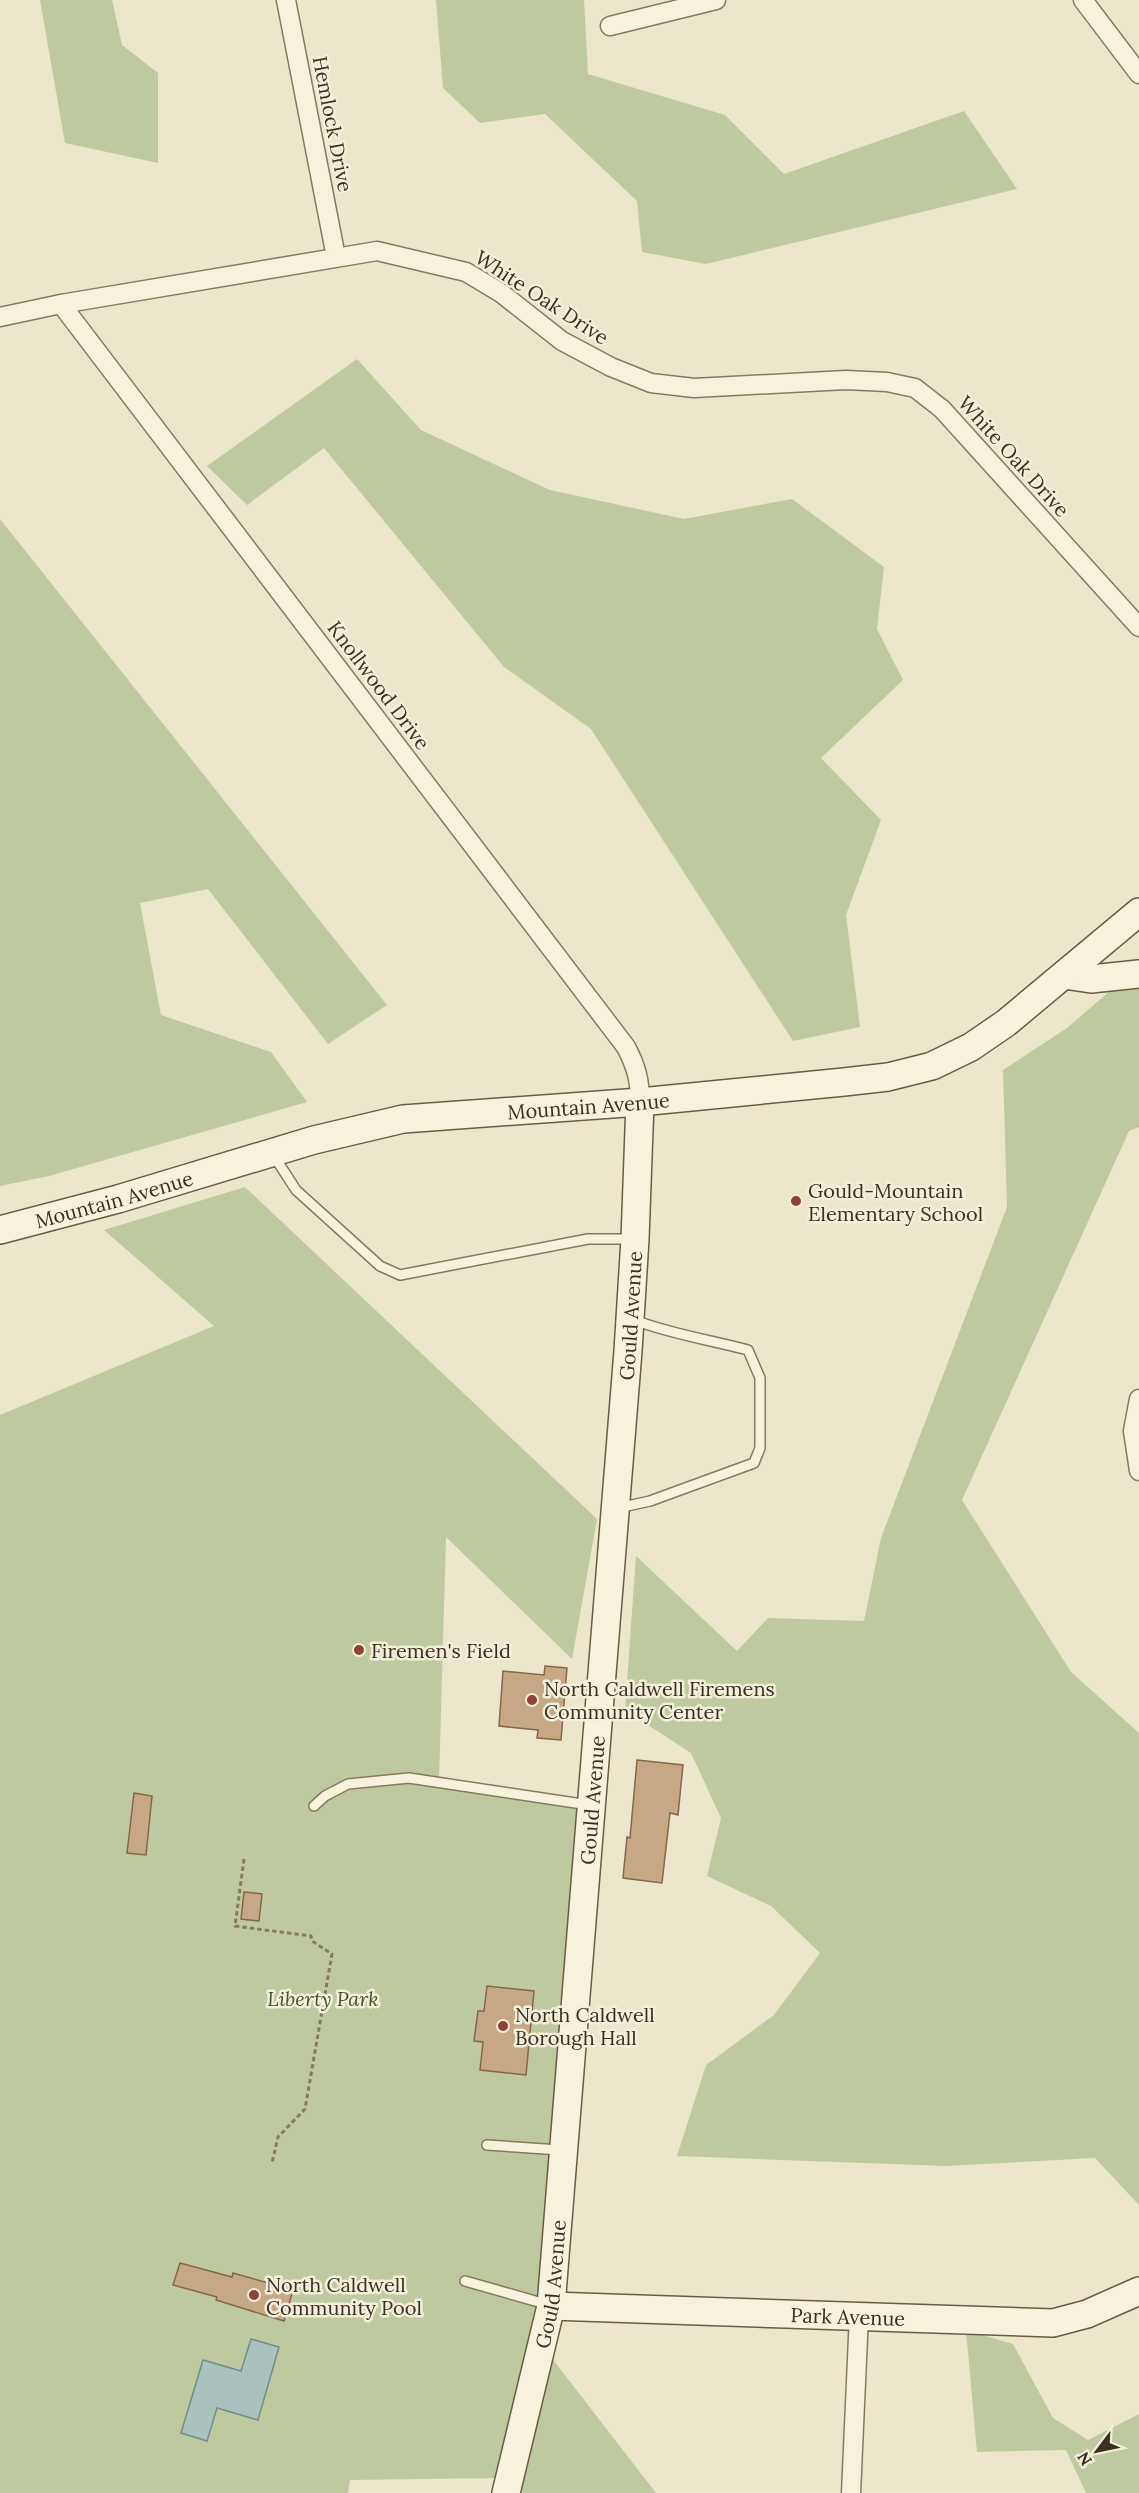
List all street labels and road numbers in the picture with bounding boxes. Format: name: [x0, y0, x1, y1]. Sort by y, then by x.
street label: Hemlock Drive: [308, 54, 358, 194]
street label: White Oak Drive: [470, 244, 614, 350]
street label: White Oak Drive: [953, 390, 1075, 522]
street label: Knollwood Drive: [322, 616, 436, 754]
street label: Mountain Avenue: [506, 1087, 671, 1124]
street label: Mountain Avenue: [32, 1165, 196, 1233]
street label: Gould Avenue: [613, 1250, 647, 1381]
street label: Gould Avenue: [574, 1734, 609, 1866]
street label: Gould Avenue: [529, 2219, 570, 2351]
street label: Park Avenue: [790, 2302, 906, 2330]

